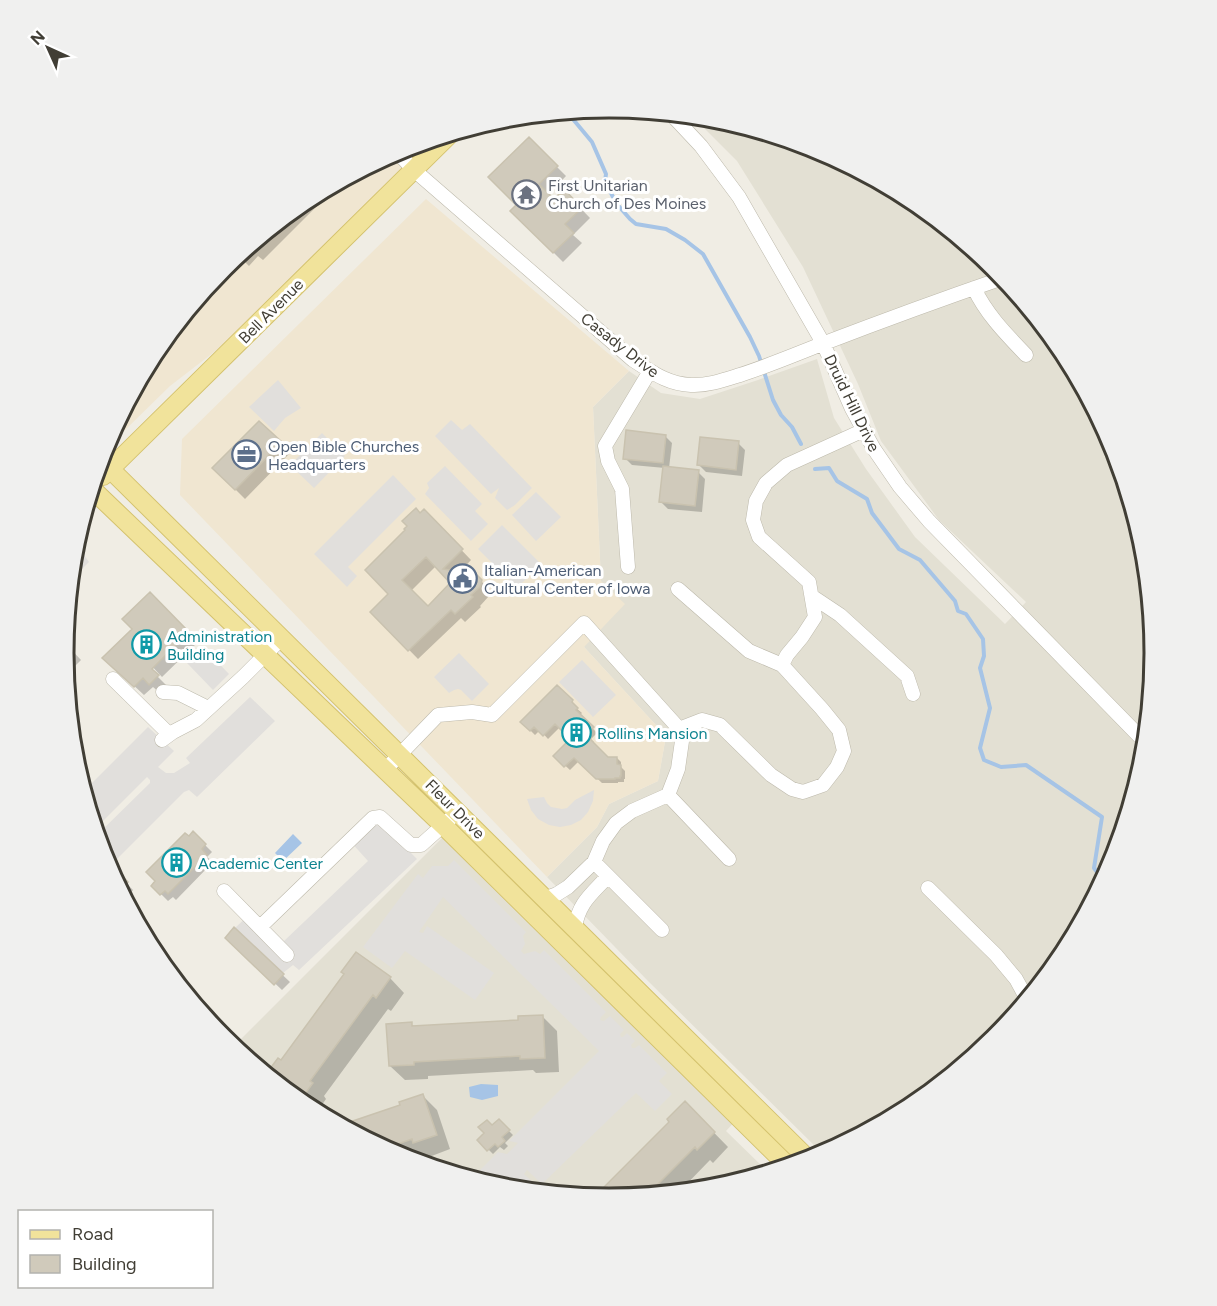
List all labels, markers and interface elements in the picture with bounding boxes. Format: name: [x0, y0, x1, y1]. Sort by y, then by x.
north arrow: [18, 18, 78, 78]
text: N: [27, 27, 49, 49]
place label: First Unitarian Church of Des Moines: [548, 176, 706, 213]
temple icon: First Unitarian Church of Des Moines: [511, 178, 543, 210]
street label: Bell Avenue: [235, 275, 307, 347]
street label: Casady Drive: [577, 309, 663, 382]
street label: Druid Hill Drive: [820, 351, 884, 455]
place label: Open Bible Churches Headquarters: [268, 437, 419, 474]
office icon: Open Bible Churches Headquarters: [231, 439, 263, 471]
place label: Italian-American Cultural Center of Iowa: [484, 561, 650, 598]
public building icon: Italian-American Cultural Center of Iowa: [447, 563, 479, 595]
place label: Administration Building: [167, 627, 272, 664]
building icon: Administration Building: [130, 629, 162, 661]
building icon: Rollins Mansion: [560, 717, 592, 749]
place label: Rollins Mansion: [597, 724, 707, 743]
street label: Fleur Drive: [421, 775, 489, 843]
building icon: Academic Center: [161, 847, 193, 879]
place label: Academic Center: [198, 854, 324, 873]
legend: [18, 1210, 213, 1288]
text: Road: [72, 1223, 113, 1245]
text: Building: [72, 1253, 137, 1275]

